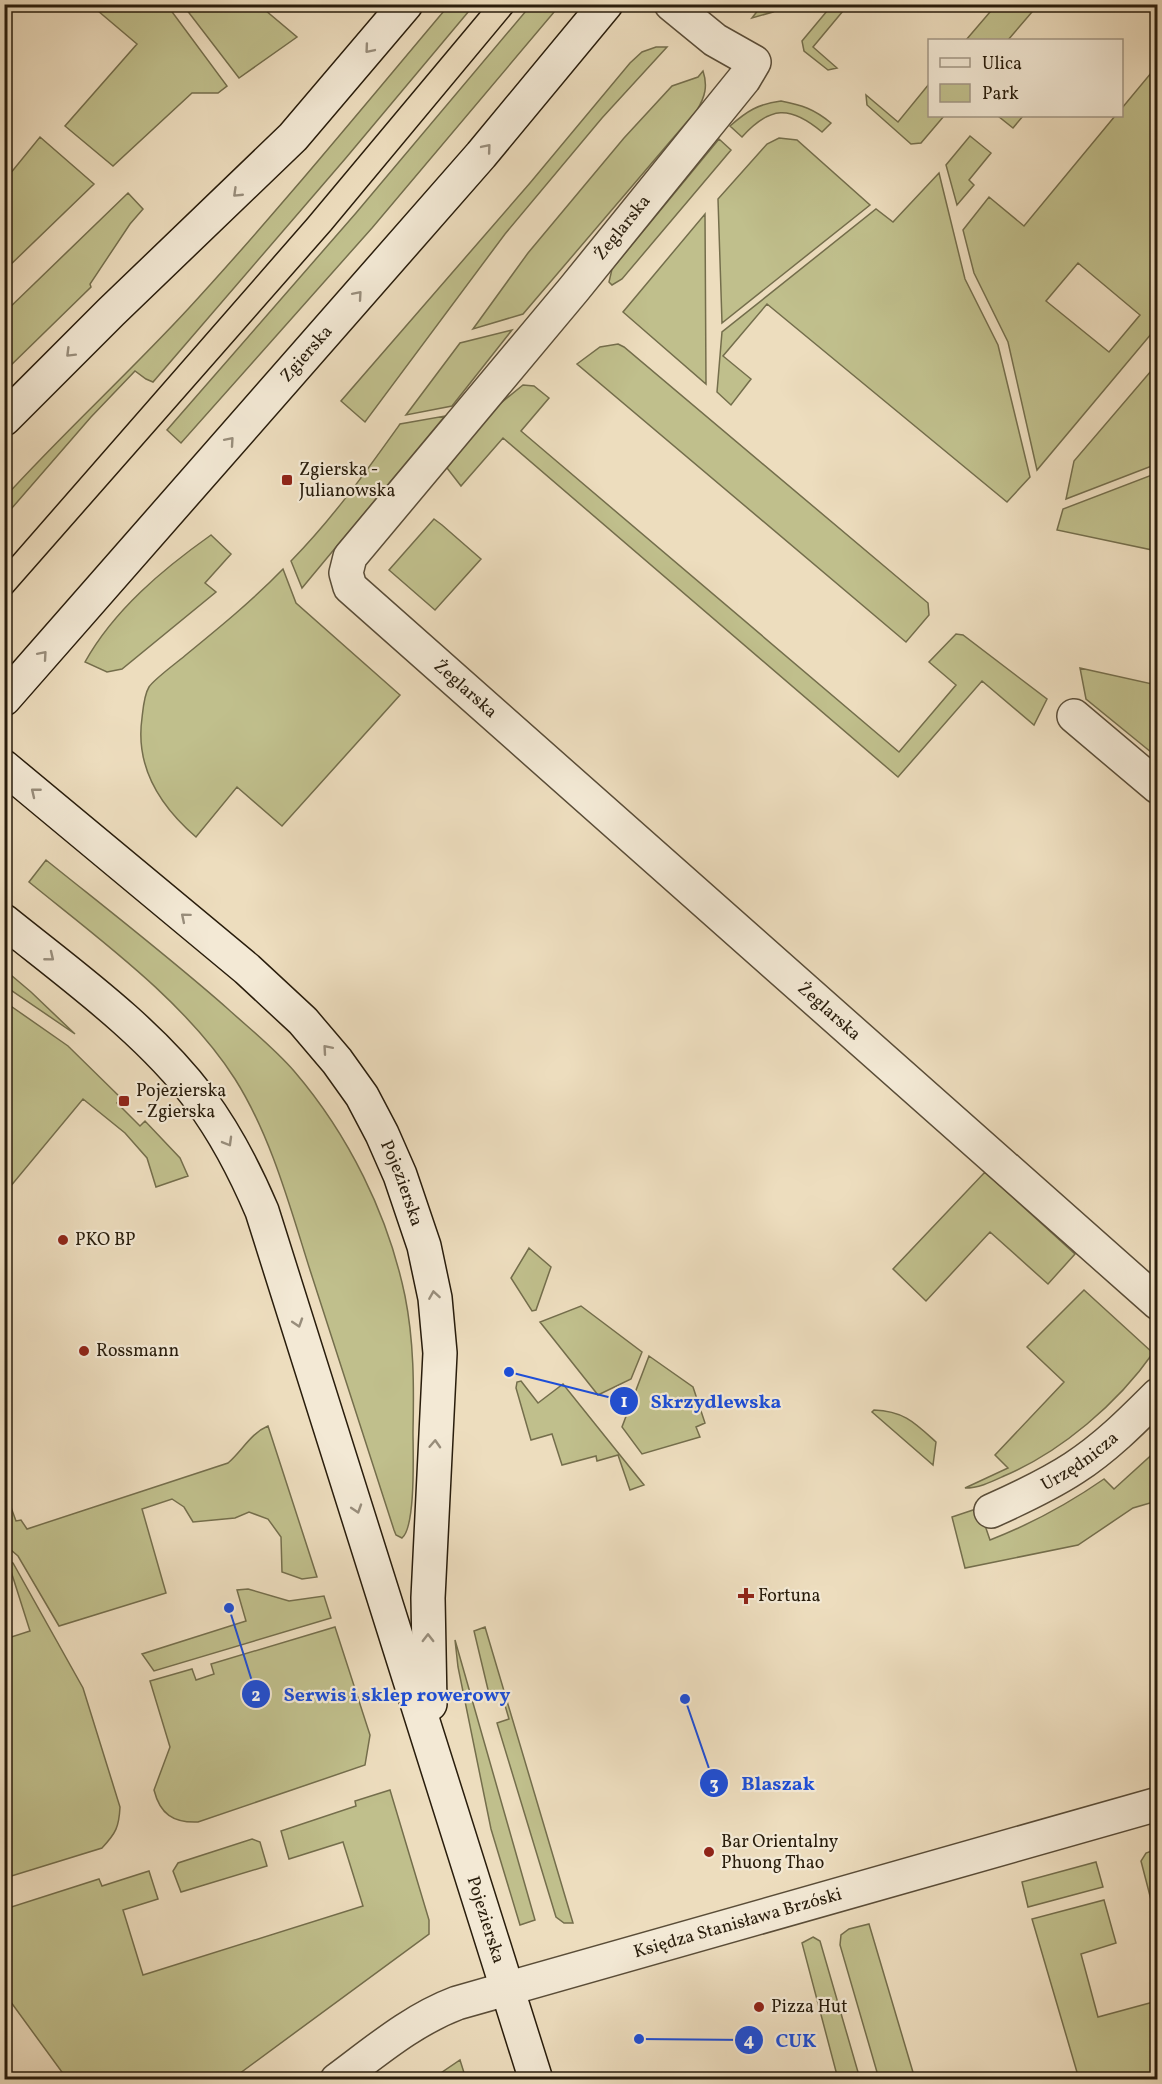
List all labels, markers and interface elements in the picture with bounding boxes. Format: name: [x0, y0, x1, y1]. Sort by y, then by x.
legend: [928, 39, 1123, 117]
one-way arrow: [365, 42, 376, 53]
text: Ulica: [982, 52, 1022, 77]
text: Park: [982, 82, 1019, 107]
one-way arrow: [479, 144, 490, 155]
one-way arrow: [233, 185, 244, 196]
street label: Żeglarska: [589, 190, 657, 266]
one-way arrow: [351, 291, 362, 302]
street label: Zgierska: [275, 320, 339, 388]
one-way arrow: [66, 346, 77, 357]
one-way arrow: [223, 438, 234, 448]
place label: Zgierska - Julianowska: [299, 458, 395, 504]
marker: Zgierska - Julianowska: [280, 473, 294, 487]
one-way arrow: [36, 651, 47, 662]
street label: Żeglarska: [428, 654, 503, 724]
one-way arrow: [31, 788, 42, 799]
one-way arrow: [180, 913, 191, 924]
one-way arrow: [43, 950, 54, 961]
street label: Żeglarska: [792, 976, 866, 1047]
one-way arrow: [323, 1046, 334, 1056]
place label: Pojezierska - Zgierska: [136, 1079, 226, 1125]
marker: Pojezierska - Zgierska: [117, 1094, 131, 1108]
one-way arrow: [221, 1136, 233, 1146]
street label: Pojezierska: [374, 1136, 429, 1230]
place label: PKO BP: [75, 1228, 136, 1253]
marker: PKO BP: [56, 1233, 70, 1247]
one-way arrow: [428, 1290, 440, 1300]
one-way arrow: [291, 1317, 303, 1328]
place label: Rossmann: [96, 1339, 180, 1364]
marker: Rossmann: [77, 1344, 91, 1358]
callout: Skrzydlewska: [609, 1382, 794, 1420]
text: Skrzydlewska: [651, 1389, 782, 1417]
text: 1: [620, 1390, 628, 1415]
street label: Urzędnicza: [1037, 1426, 1124, 1497]
one-way arrow: [429, 1439, 442, 1448]
one-way arrow: [350, 1503, 362, 1514]
place label: Fortuna: [758, 1584, 821, 1609]
marker: Fortuna: [739, 1589, 753, 1603]
one-way arrow: [422, 1634, 434, 1643]
callout: Serwis i sklep rowerowy: [241, 1675, 522, 1713]
text: Serwis i sklep rowerowy: [284, 1682, 510, 1710]
text: 2: [251, 1684, 261, 1709]
callout: Blaszak: [699, 1764, 826, 1802]
text: Blaszak: [741, 1771, 815, 1799]
text: 3: [709, 1773, 719, 1798]
place label: Bar Orientalny Phuong Thao: [721, 1830, 838, 1876]
marker: Bar Orientalny Phuong Thao: [702, 1845, 716, 1859]
street label: Pojezierska: [460, 1873, 511, 1967]
street label: Księdza Stanisława Brzóski: [631, 1882, 845, 1965]
place label: Pizza Hut: [771, 1995, 848, 2020]
marker: Pizza Hut: [752, 2000, 766, 2014]
callout: CUK: [734, 2021, 829, 2059]
text: CUK: [775, 2028, 817, 2056]
text: 4: [744, 2029, 755, 2054]

